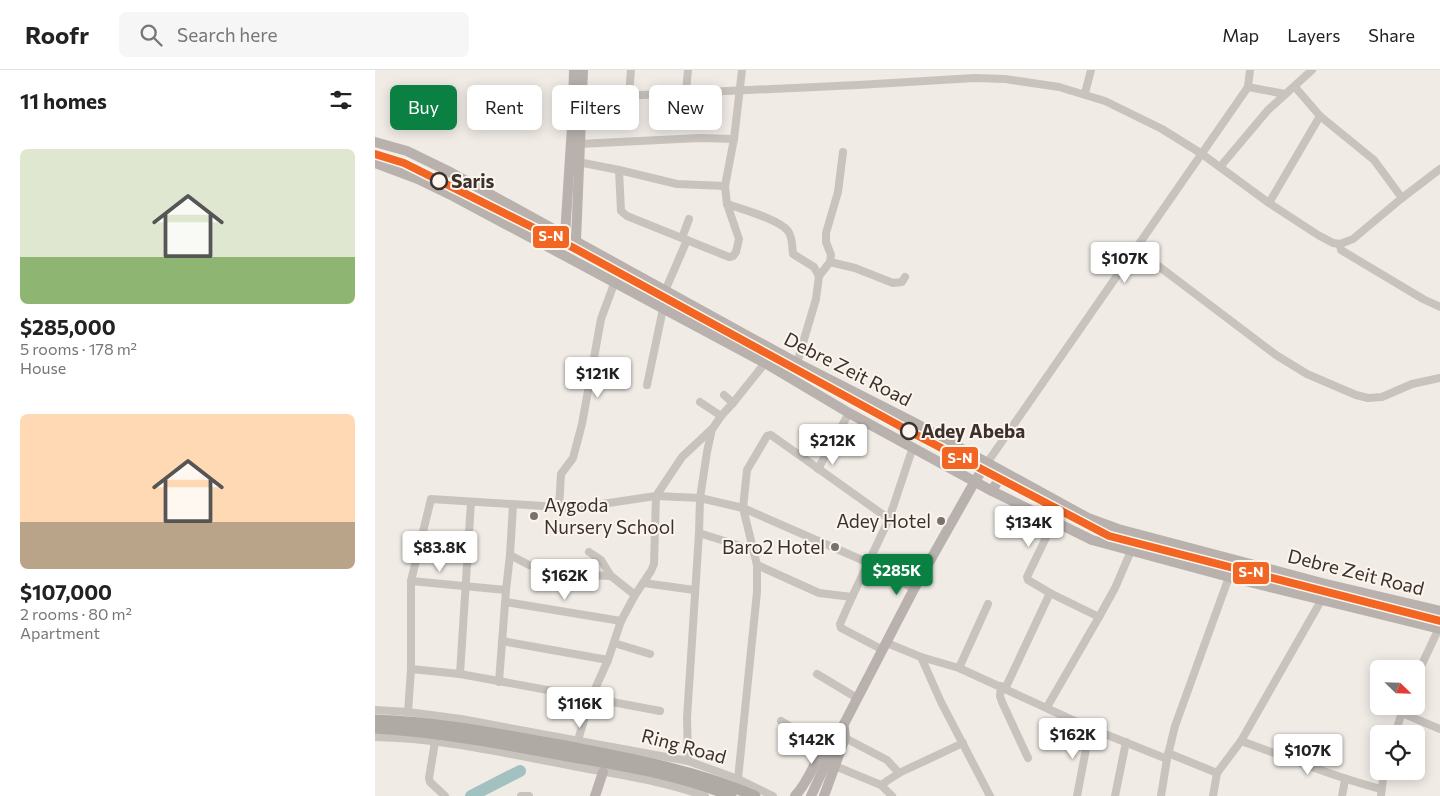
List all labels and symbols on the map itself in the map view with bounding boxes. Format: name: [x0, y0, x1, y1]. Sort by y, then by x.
place label: Saris: [451, 169, 495, 192]
marker: Saris: [430, 172, 448, 190]
line badge: S-N: [532, 225, 570, 249]
text: S-N: [539, 227, 563, 244]
pin: $107K: [1090, 242, 1160, 284]
street label: Debre Zeit Road: [781, 327, 916, 411]
pin: $121K: [563, 356, 633, 399]
place label: Adey Abeba: [921, 419, 1025, 442]
marker: Adey Abeba: [900, 422, 918, 440]
pin: $212K: [798, 424, 868, 466]
line badge: S-N: [941, 446, 979, 470]
text: S-N: [948, 449, 972, 466]
place label: Aygoda Nursery School: [544, 493, 675, 538]
pin: $134K: [994, 506, 1064, 548]
place label: Adey Hotel: [836, 509, 931, 532]
marker: Aygoda Nursery School: [528, 510, 540, 522]
marker: Adey Hotel: [935, 515, 947, 527]
pin: $83.8K: [399, 530, 481, 573]
place label: Baro2 Hotel: [722, 535, 825, 558]
marker: Baro2 Hotel: [829, 541, 841, 553]
street label: Debre Zeit Road: [1286, 543, 1427, 600]
pin: $285K: [862, 554, 932, 596]
pin: $162K: [530, 558, 600, 601]
line badge: S-N: [1232, 561, 1270, 585]
text: S-N: [1239, 563, 1263, 580]
north arrow: [1370, 660, 1425, 715]
pin: $116K: [545, 686, 615, 729]
pin: $162K: [1038, 718, 1108, 760]
pin: $142K: [777, 722, 847, 765]
street label: Ring Road: [639, 723, 729, 768]
pin: $107K: [1273, 734, 1343, 776]

